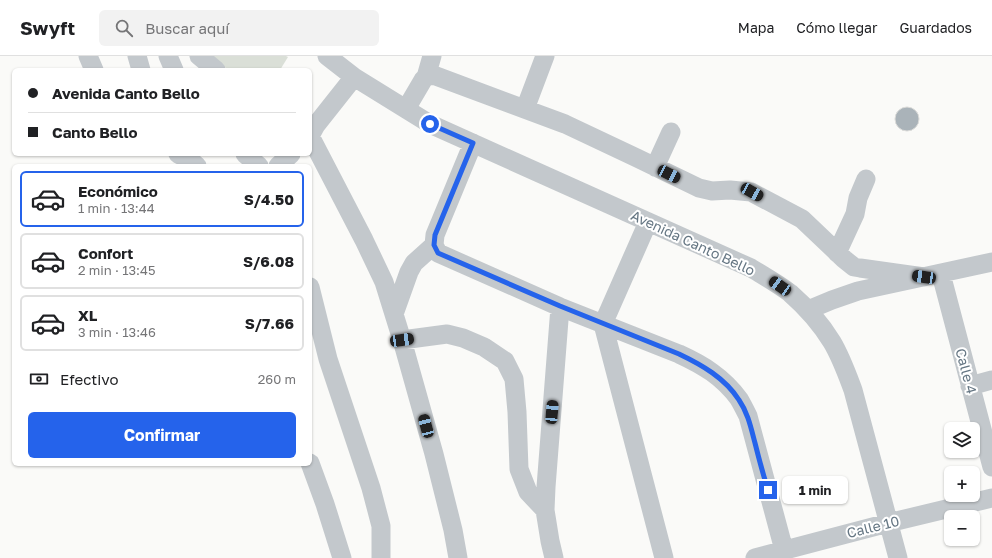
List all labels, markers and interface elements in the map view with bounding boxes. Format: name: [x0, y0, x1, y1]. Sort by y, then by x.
search box: [99, 10, 379, 46]
text: Swyft: [20, 16, 75, 39]
icon: search: [113, 17, 135, 39]
text: Buscar aquí: [145, 19, 229, 37]
text: Mapa: [738, 19, 774, 36]
text: Cómo llegar: [796, 19, 877, 36]
text: Guardados: [899, 19, 972, 36]
text: Avenida Canto Bello: [52, 84, 200, 102]
route start: [421, 115, 439, 133]
text: Canto Bello: [52, 123, 138, 141]
car: [656, 163, 682, 185]
icon: car: [30, 181, 66, 217]
car: [739, 181, 765, 203]
text: Económico: [78, 182, 158, 200]
text: S/4.50: [244, 190, 294, 208]
text: 1 min · 13:44: [78, 200, 155, 216]
street label: Avenida Canto Bello: [629, 206, 758, 279]
icon: car: [30, 243, 66, 279]
text: Confort: [78, 244, 133, 262]
text: S/6.08: [243, 252, 294, 270]
text: 2 min · 13:45: [78, 262, 155, 278]
car: [911, 269, 937, 285]
car: [767, 274, 793, 298]
icon: car: [30, 305, 66, 341]
text: XL: [78, 306, 97, 324]
text: S/7.66: [245, 314, 294, 332]
text: 3 min · 13:46: [78, 324, 156, 340]
car: [389, 332, 415, 348]
street label: Calle 4: [952, 346, 981, 395]
icon: cash: [28, 368, 50, 390]
text: Efectivo: [60, 370, 118, 388]
text: 260 m: [258, 371, 296, 387]
car: [545, 400, 559, 424]
button: Confirmar: [28, 412, 296, 458]
car: [417, 413, 435, 439]
map controls: [944, 422, 980, 546]
button: layers: [944, 422, 980, 458]
button: +: [944, 466, 980, 502]
callout: 1 min: [782, 476, 848, 504]
route end: [759, 481, 777, 499]
text: 1 min: [799, 482, 831, 498]
button: −: [944, 510, 980, 546]
street label: Calle 10: [845, 512, 901, 541]

